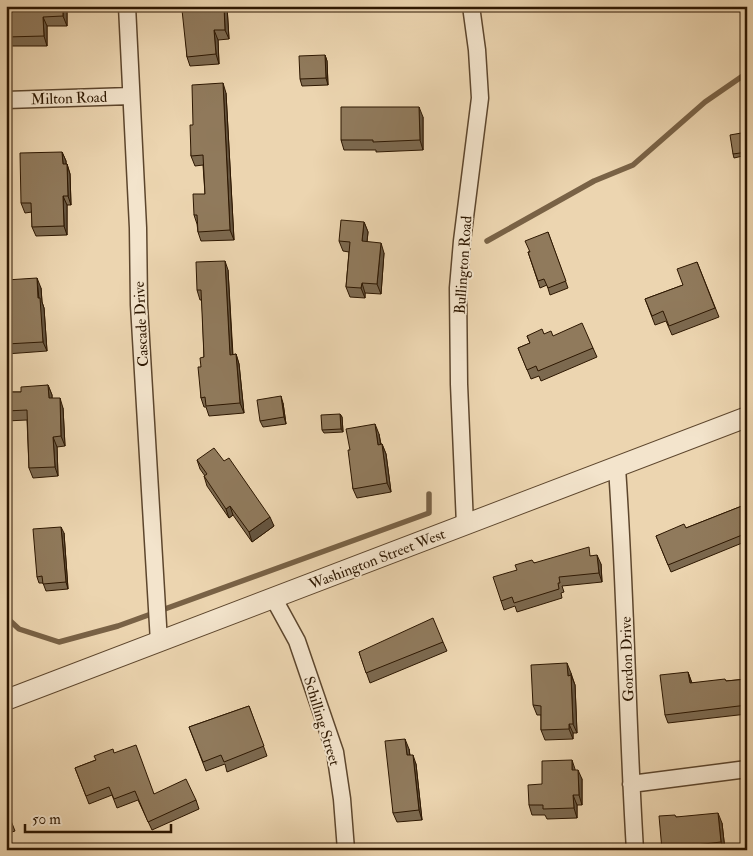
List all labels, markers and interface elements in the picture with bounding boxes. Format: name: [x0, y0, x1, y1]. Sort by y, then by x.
street label: Milton Road: [30, 88, 108, 109]
street label: Bullington Road: [451, 215, 476, 315]
street label: Cascade Drive: [130, 281, 153, 367]
street label: Washington Street West: [305, 525, 448, 595]
street label: Gordon Drive: [617, 616, 638, 702]
street label: Schilling Street: [299, 674, 344, 768]
scale bar: [25, 801, 171, 833]
text: 50 m: [32, 810, 61, 829]

